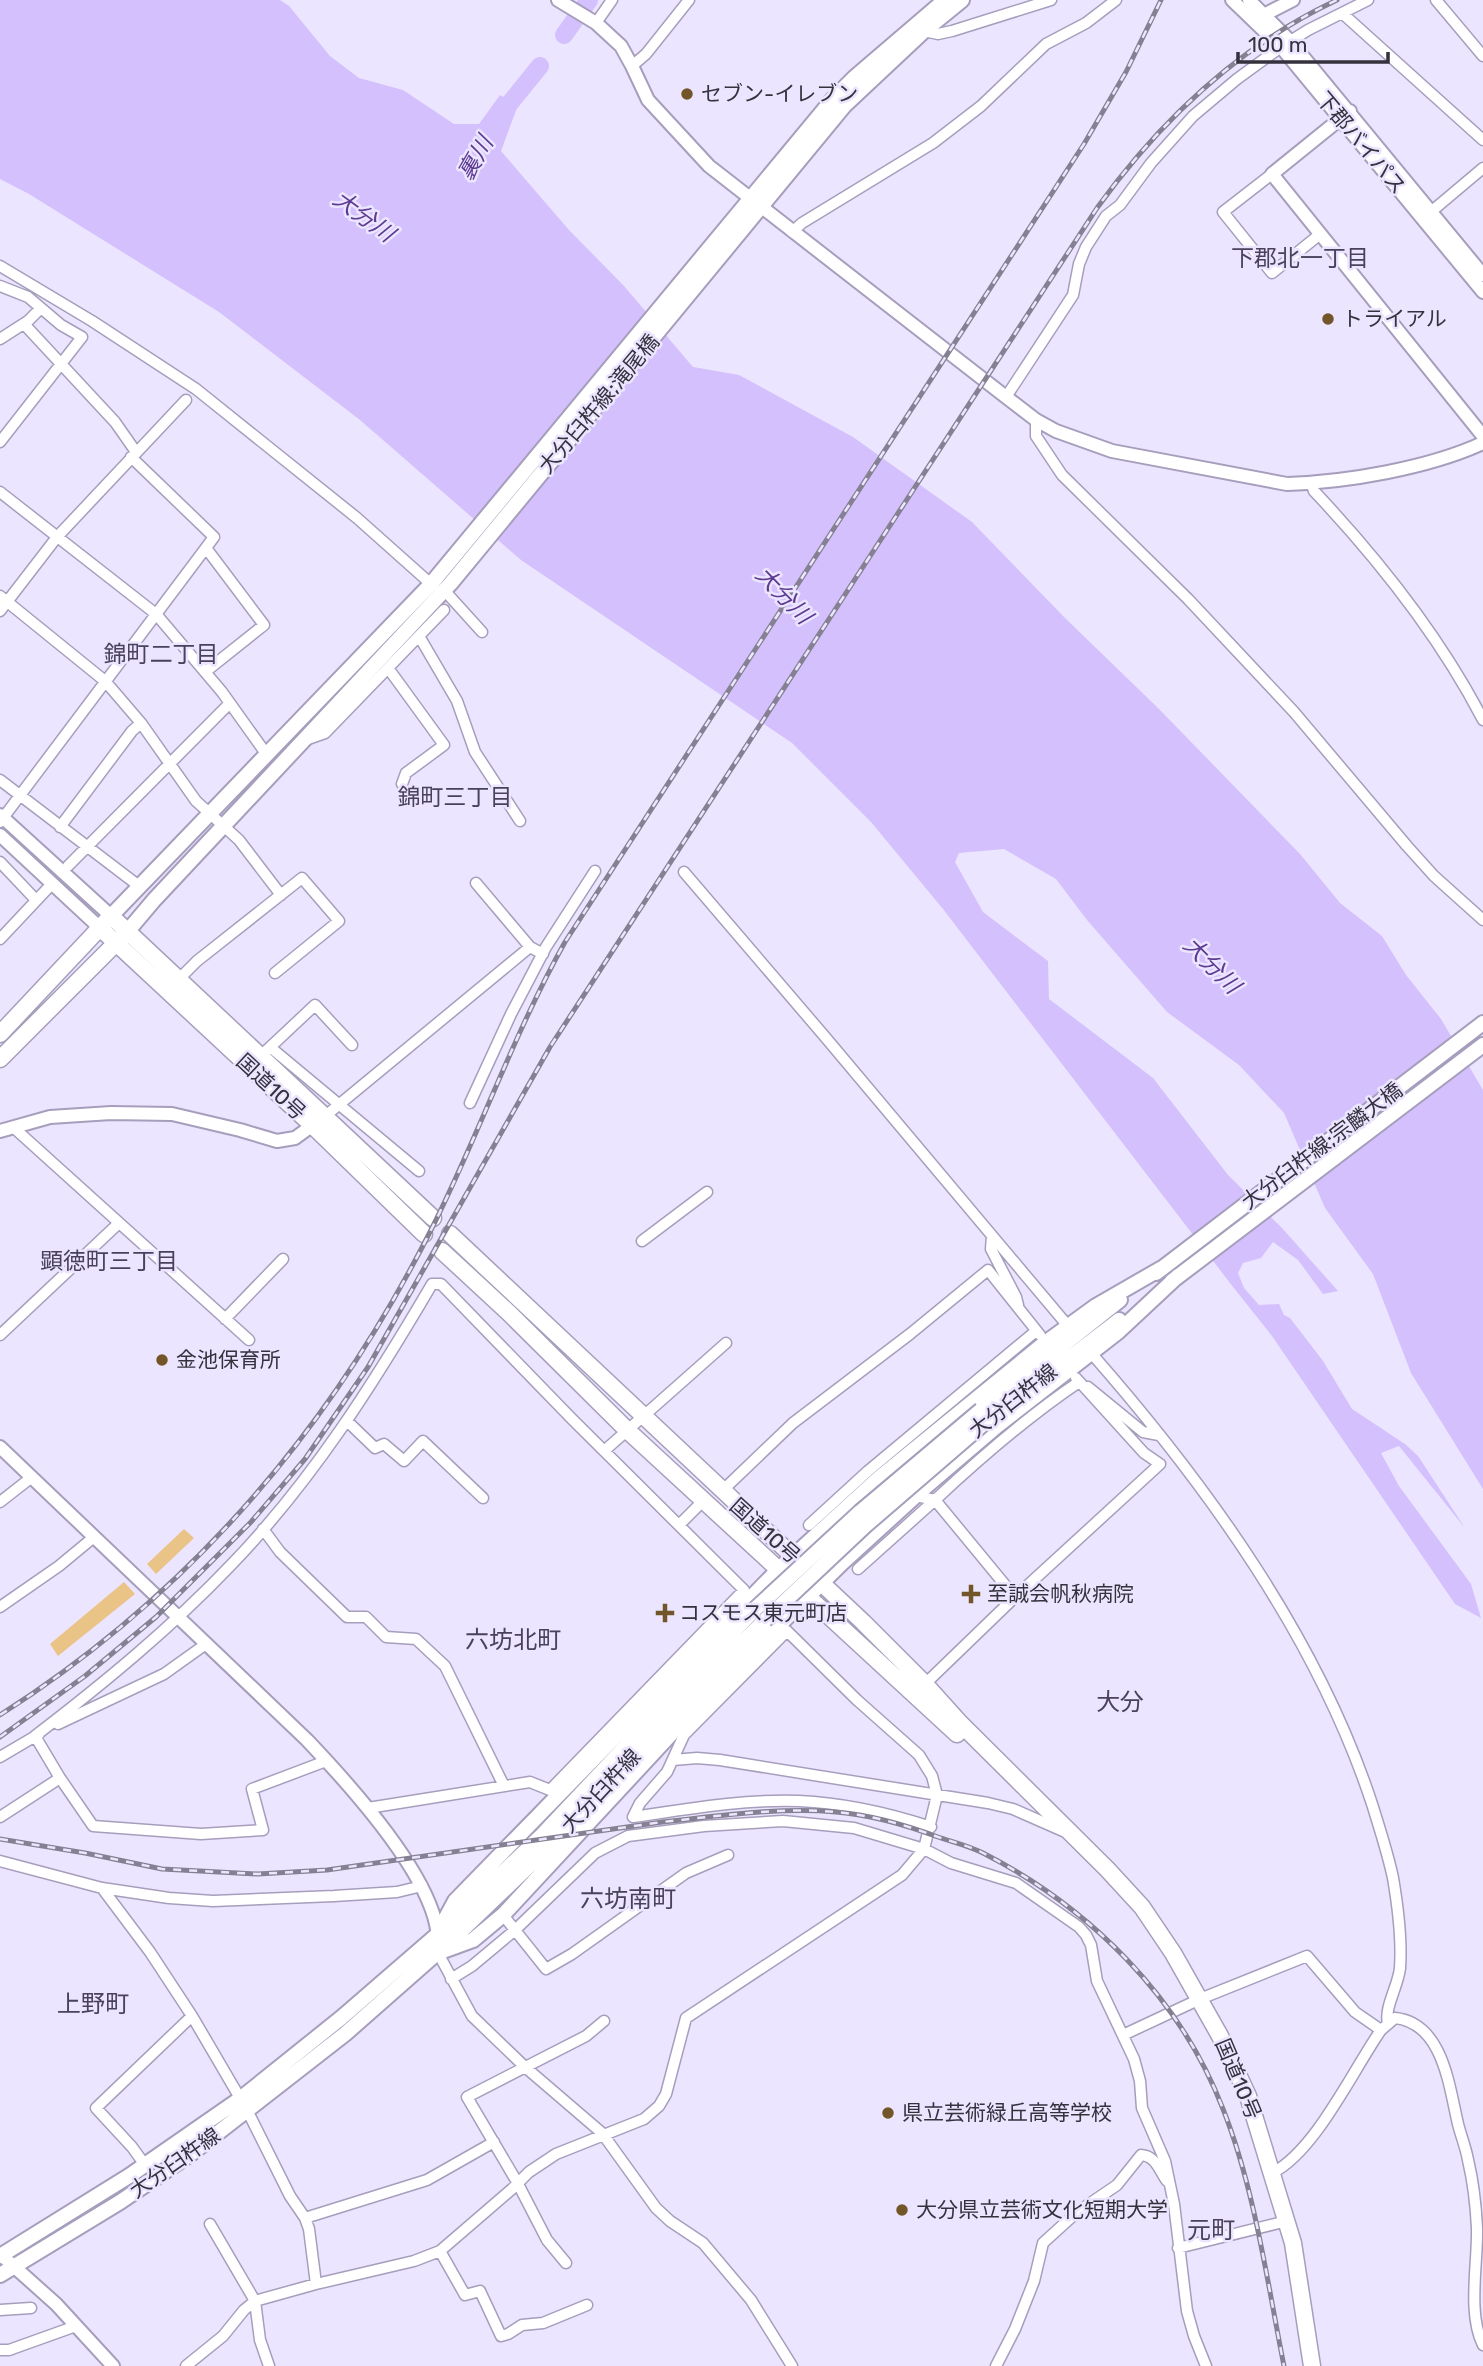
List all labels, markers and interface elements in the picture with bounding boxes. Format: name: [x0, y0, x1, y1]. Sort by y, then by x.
scale bar: [1238, 21, 1388, 65]
text: 100 m: [1248, 32, 1307, 57]
place label: セブン-イレブン: [701, 81, 858, 106]
marker: セブン-イレブン: [679, 86, 695, 102]
street label: 下郡バイパス: [1311, 87, 1411, 199]
water label: 裏川: [451, 128, 500, 185]
water label: 大分川: [328, 184, 403, 249]
district label: 下郡北一丁目: [1231, 244, 1369, 272]
place label: トライアル: [1342, 306, 1447, 331]
marker: トライアル: [1320, 311, 1336, 327]
street label: 大分臼杵線;滝尾橋: [533, 329, 664, 478]
water label: 大分川: [750, 560, 820, 632]
district label: 錦町二丁目: [104, 640, 219, 668]
district label: 錦町三丁目: [398, 783, 513, 811]
water label: 大分川: [1178, 931, 1248, 1001]
street label: 国道10号: [232, 1048, 311, 1125]
street label: 大分臼杵線;宗麟大橋: [1236, 1077, 1407, 1214]
district label: 顕徳町三丁目: [40, 1247, 178, 1275]
place label: 金池保育所: [176, 1347, 281, 1372]
marker: 金池保育所: [154, 1352, 170, 1368]
street label: 大分臼杵線: [964, 1358, 1062, 1443]
street label: 国道10号: [725, 1493, 805, 1568]
place label: 至誠会帆秋病院: [987, 1581, 1134, 1606]
marker: 至誠会帆秋病院: [961, 1584, 981, 1604]
place label: コスモス東元町店: [679, 1600, 847, 1625]
marker: コスモス東元町店: [657, 1605, 673, 1621]
district label: 六坊北町: [465, 1626, 561, 1654]
district label: 大分: [1096, 1688, 1144, 1716]
street label: 大分臼杵線: [556, 1744, 646, 1838]
district label: 六坊南町: [580, 1885, 676, 1913]
district label: 上野町: [57, 1990, 129, 2018]
street label: 国道10号: [1210, 2035, 1267, 2123]
place label: 県立芸術緑丘高等学校: [902, 2100, 1112, 2125]
marker: 県立芸術緑丘高等学校: [880, 2105, 896, 2121]
street label: 大分臼杵線: [125, 2122, 225, 2203]
place label: 大分県立芸術文化短期大学: [916, 2197, 1168, 2222]
marker: 大分県立芸術文化短期大学: [894, 2202, 910, 2218]
district label: 元町: [1187, 2216, 1235, 2244]

